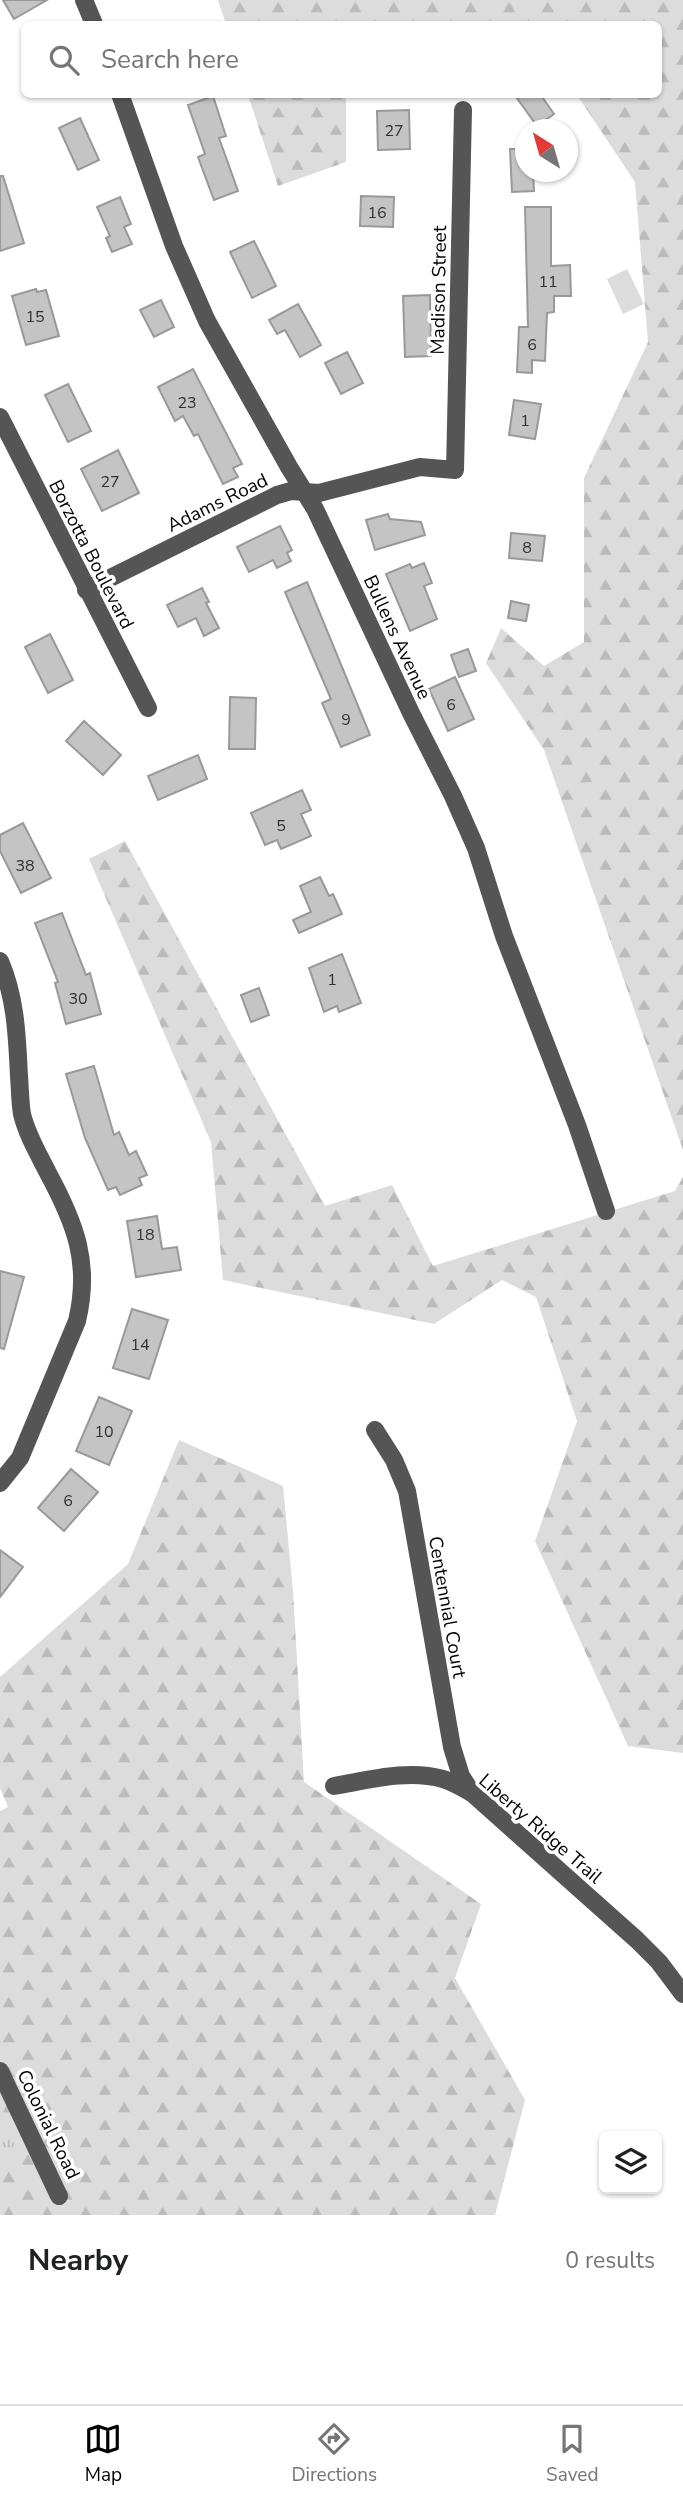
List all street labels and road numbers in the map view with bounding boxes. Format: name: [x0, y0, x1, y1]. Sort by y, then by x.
street label: Madison Street: [425, 225, 453, 355]
street label: Adams Road: [163, 467, 272, 539]
street label: Borzotta Boulevard: [42, 475, 140, 634]
street label: Bullens Avenue: [357, 571, 437, 704]
street label: Centennial Court: [422, 1534, 472, 1680]
street label: Liberty Ridge Trail: [473, 1768, 608, 1890]
street label: Colonial Road: [10, 2065, 86, 2184]

